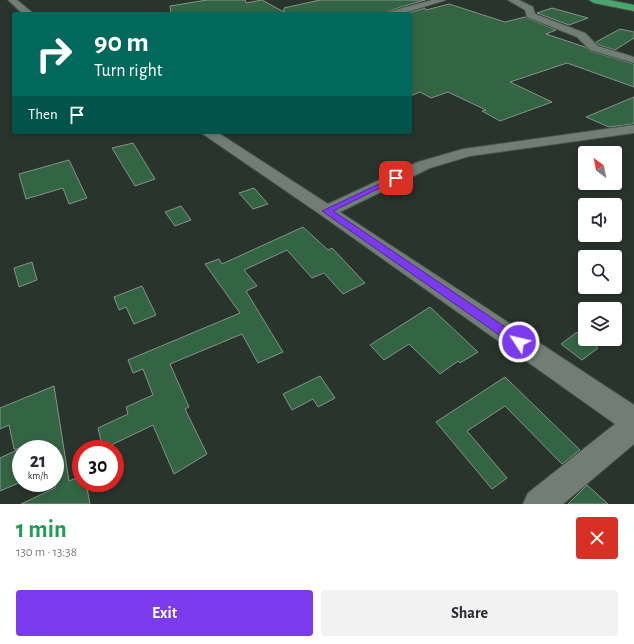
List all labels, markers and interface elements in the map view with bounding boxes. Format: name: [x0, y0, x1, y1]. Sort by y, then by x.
icon: right: [28, 28, 80, 80]
text: 90 m: [94, 29, 149, 57]
text: Turn right: [94, 62, 163, 80]
icon: arrive: [66, 104, 88, 126]
text: Then: [28, 107, 58, 122]
north arrow: [578, 146, 622, 190]
map controls: [578, 146, 622, 346]
pin: [379, 161, 413, 195]
icon: arrive: [385, 167, 407, 189]
button: sound: [578, 198, 622, 242]
button: search: [578, 250, 622, 294]
button: layers: [578, 302, 622, 346]
position arrow: [498, 321, 540, 363]
speed limit sign: 30: [72, 440, 124, 492]
text: 21: [30, 451, 46, 471]
text: km/h: [28, 471, 48, 481]
button: close: [576, 517, 618, 559]
text: 1 min: [16, 518, 67, 542]
text: 130 m · 13:38: [16, 546, 77, 559]
button: Exit: [16, 590, 313, 636]
button: Share: [321, 590, 618, 636]

